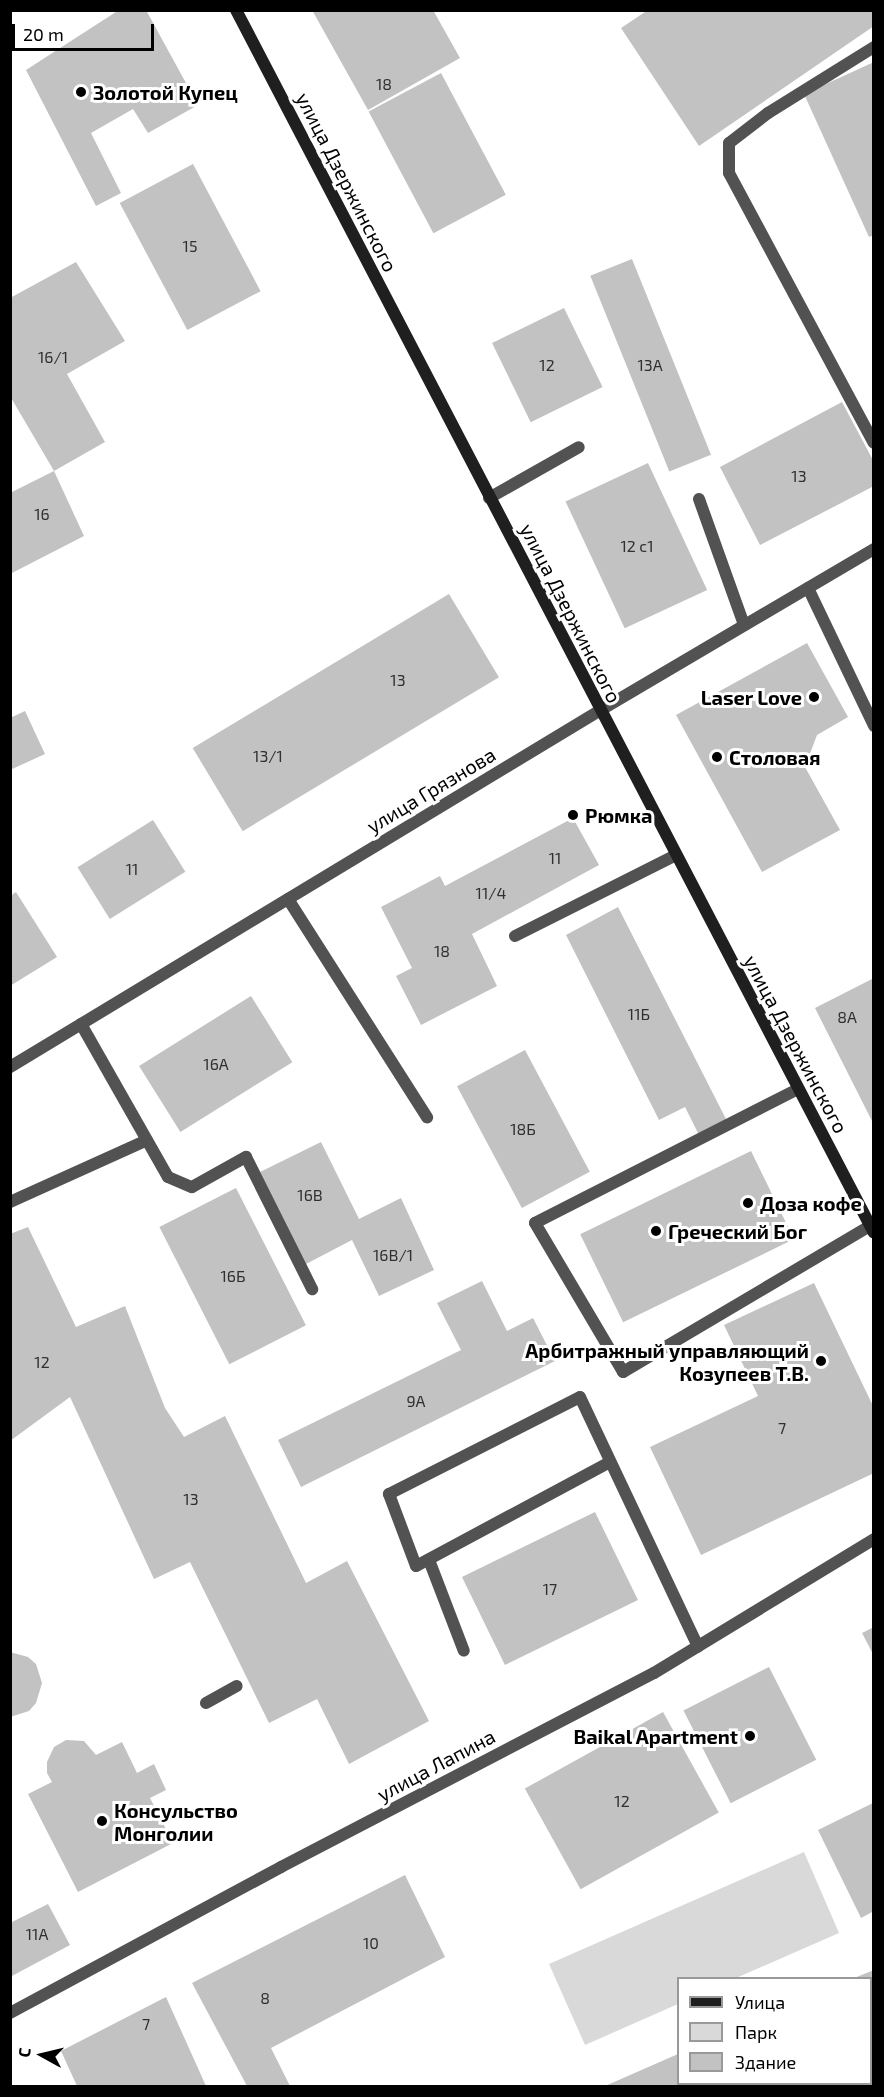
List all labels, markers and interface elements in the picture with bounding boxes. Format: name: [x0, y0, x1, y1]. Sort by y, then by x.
scale bar: [15, 12, 158, 50]
text: 20 m: [23, 23, 64, 45]
house number: 18: [376, 74, 392, 94]
place label: Золотой Купец: [93, 80, 238, 104]
marker: Золотой Купец: [74, 85, 88, 99]
street label: улица Дзержинского: [291, 88, 403, 276]
house number: 15: [183, 236, 197, 256]
house number: 16/1: [38, 347, 68, 367]
house number: 12: [539, 355, 555, 375]
house number: 13А: [637, 355, 663, 375]
house number: 13: [791, 466, 807, 486]
house number: 16: [34, 504, 50, 524]
street label: улица Дзержинского: [515, 519, 627, 707]
house number: 12 с1: [620, 536, 654, 556]
house number: 13: [390, 670, 406, 690]
place label: Laser Love: [700, 685, 802, 709]
marker: Laser Love: [807, 690, 821, 704]
street label: улица Грязнова: [362, 742, 500, 838]
place label: Столовая: [729, 745, 821, 769]
house number: 13/1: [253, 746, 283, 766]
marker: Столовая: [710, 750, 724, 764]
place label: Рюмка: [585, 803, 653, 827]
marker: Рюмка: [566, 808, 580, 822]
house number: 11: [549, 848, 561, 868]
house number: 11: [126, 859, 138, 879]
house number: 11/4: [476, 883, 506, 903]
house number: 18: [434, 941, 450, 961]
street label: улица Дзержинского: [739, 951, 853, 1137]
house number: 11Б: [628, 1004, 650, 1024]
house number: 8А: [837, 1007, 857, 1027]
house number: 16А: [203, 1054, 229, 1074]
house number: 18Б: [510, 1119, 536, 1139]
house number: 16В: [297, 1185, 323, 1205]
place label: Доза кофе: [760, 1191, 862, 1215]
marker: Доза кофе: [741, 1196, 755, 1210]
place label: Греческий Бог: [668, 1219, 807, 1243]
marker: Греческий Бог: [649, 1224, 663, 1238]
house number: 16В/1: [373, 1245, 413, 1265]
house number: 16Б: [220, 1266, 246, 1286]
place label: Арбитражный управляющий Козупеев Т.В.: [525, 1338, 809, 1385]
house number: 12: [34, 1352, 50, 1372]
marker: Арбитражный управляющий Козупеев Т.В.: [814, 1354, 828, 1368]
house number: 9А: [406, 1391, 426, 1411]
house number: 7: [778, 1418, 786, 1438]
house number: 13: [183, 1489, 199, 1509]
house number: 17: [543, 1579, 557, 1599]
street label: улица Лапина: [373, 1724, 499, 1806]
place label: Baikal Apartment: [573, 1724, 738, 1748]
marker: Baikal Apartment: [743, 1729, 757, 1743]
house number: 12: [614, 1791, 630, 1811]
place label: Консульство Монголии: [114, 1798, 238, 1845]
marker: Консульство Монголии: [95, 1814, 109, 1828]
house number: 11А: [26, 1924, 48, 1944]
house number: 10: [363, 1933, 379, 1953]
legend: [677, 1977, 872, 2085]
house number: 8: [260, 1988, 270, 2008]
text: Улица: [735, 1991, 785, 2013]
house number: 7: [142, 2014, 150, 2034]
text: Парк: [735, 2021, 777, 2043]
north arrow: [12, 2025, 72, 2085]
text: С: [14, 2046, 34, 2058]
text: Здание: [735, 2051, 796, 2073]

